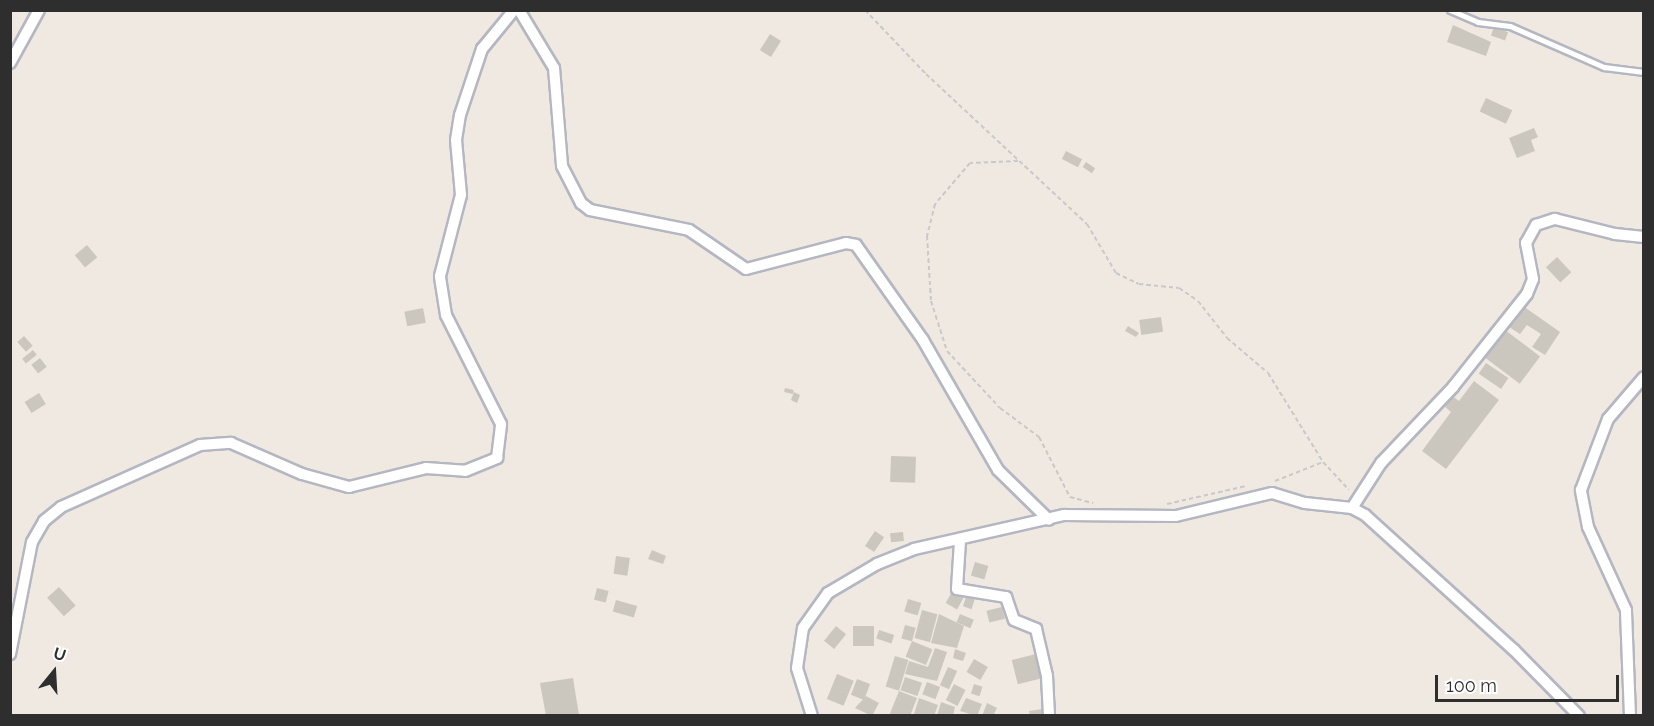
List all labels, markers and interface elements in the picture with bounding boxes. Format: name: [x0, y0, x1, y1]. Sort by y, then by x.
north arrow: [24, 642, 84, 702]
text: U: [51, 644, 68, 665]
scale bar: [1438, 663, 1622, 701]
text: 100 m: [1446, 675, 1497, 696]

